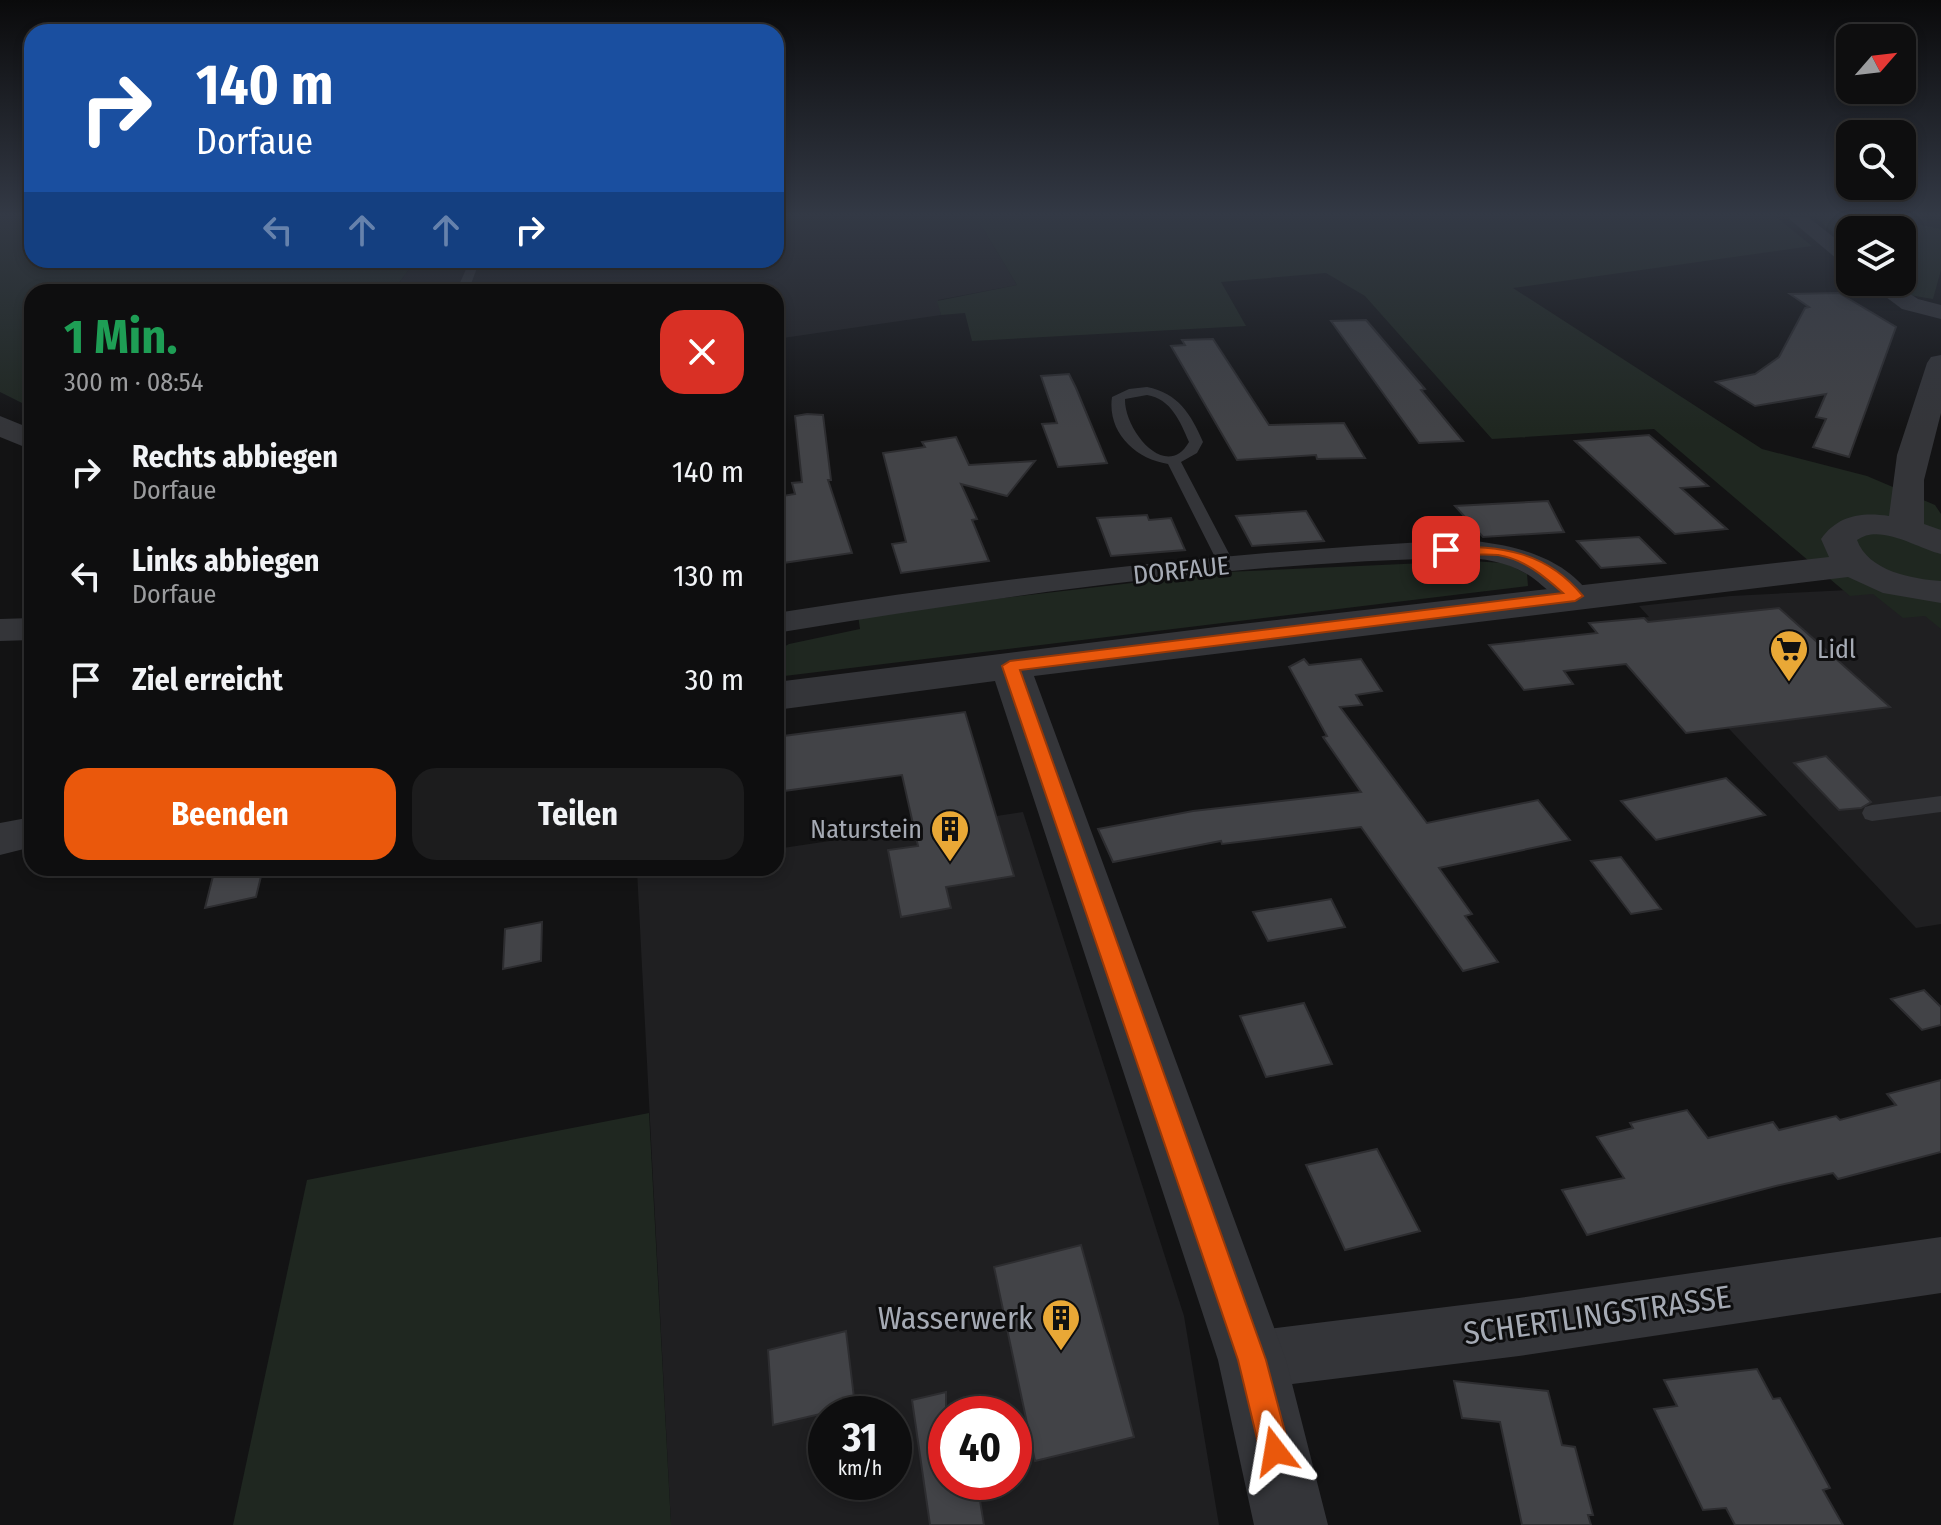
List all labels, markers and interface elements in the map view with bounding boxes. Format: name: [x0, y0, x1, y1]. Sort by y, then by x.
north arrow: [1836, 24, 1916, 104]
map controls: [1836, 24, 1916, 296]
text: 140 m: [196, 52, 333, 119]
icon: right: [64, 56, 168, 160]
text: Dorfaue: [196, 120, 313, 164]
button: search: [1836, 120, 1916, 200]
icon: left: [256, 208, 300, 252]
icon: ahead: [340, 208, 384, 252]
icon: ahead: [424, 208, 468, 252]
icon: right: [508, 208, 552, 252]
button: layers: [1836, 216, 1916, 296]
text: 1 Min.: [64, 308, 177, 366]
button: close: [660, 310, 744, 394]
text: 300 m · 08:54: [64, 367, 203, 398]
text: Rechts abbiegen: [132, 439, 338, 475]
icon: right: [64, 450, 108, 494]
text: 140 m: [672, 454, 744, 490]
text: Dorfaue: [132, 475, 216, 506]
pin: [1412, 516, 1480, 584]
icon: arrive: [1424, 528, 1468, 572]
text: Links abbiegen: [132, 543, 320, 579]
street label: DORFAUE: [1131, 550, 1231, 591]
icon: left: [64, 554, 108, 598]
text: 130 m: [673, 558, 744, 594]
text: Dorfaue: [132, 579, 216, 610]
supermarket icon: Lidl: [1768, 628, 1810, 683]
place label: Lidl: [1817, 634, 1856, 665]
icon: arrive: [64, 658, 108, 702]
text: Ziel erreicht: [132, 662, 283, 698]
text: 30 m: [685, 662, 744, 698]
button: Beenden: [64, 768, 396, 860]
button: Teilen: [412, 768, 744, 860]
building icon: Naturstein: [929, 808, 971, 863]
place label: Naturstein: [810, 814, 922, 845]
street label: SCHERTLINGSTRASSE: [1461, 1277, 1733, 1353]
building icon: Wasserwerk: [1040, 1297, 1082, 1352]
place label: Wasserwerk: [878, 1299, 1033, 1337]
speed limit sign: 40: [928, 1396, 1032, 1500]
position arrow: [1233, 1409, 1317, 1493]
text: 31: [842, 1414, 878, 1462]
text: km/h: [838, 1456, 882, 1480]

